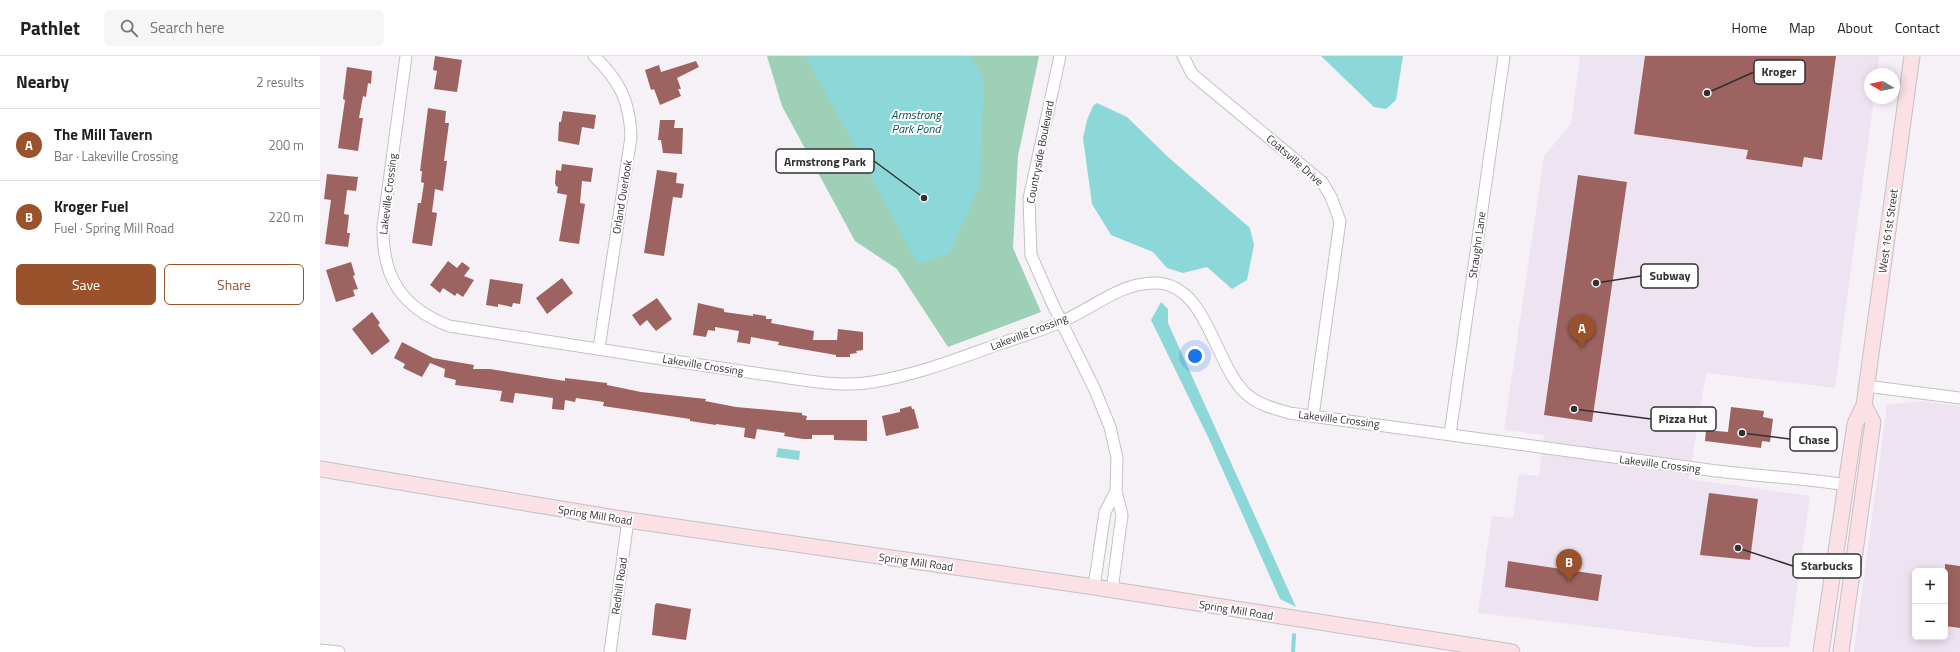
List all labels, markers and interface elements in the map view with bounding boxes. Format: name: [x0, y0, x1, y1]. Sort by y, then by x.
search box: [104, 10, 384, 46]
text: Pathlet: [20, 13, 80, 42]
text: Search here: [150, 16, 224, 39]
icon: search: [118, 17, 140, 39]
text: Home: [1732, 17, 1767, 38]
text: Map: [1789, 17, 1815, 38]
text: About: [1837, 17, 1873, 38]
text: Contact: [1895, 17, 1940, 38]
callout: Kroger: [1754, 60, 1805, 84]
text: Kroger: [1762, 62, 1797, 81]
north arrow: [1864, 68, 1900, 104]
text: Nearby: [16, 69, 69, 95]
text: 2 results: [256, 72, 304, 92]
street label: Countryside Boulevard: [1022, 99, 1058, 205]
water label: Armstrong Park Pond: [891, 105, 942, 138]
text: The Mill Tavern: [54, 123, 153, 146]
street label: Coatsville Drive: [1263, 131, 1327, 190]
text: A: [25, 135, 33, 155]
text: 200 m: [268, 135, 304, 155]
text: Bar · Lakeville Crossing: [54, 146, 178, 166]
callout: Armstrong Park: [776, 149, 874, 173]
street label: Lakeville Crossing: [375, 152, 401, 236]
text: Armstrong Park: [784, 152, 867, 171]
street label: Orland Overlook: [608, 158, 636, 235]
street label: West 161st Street: [1874, 188, 1902, 274]
text: Kroger Fuel: [54, 195, 129, 218]
text: B: [25, 207, 33, 227]
text: 220 m: [268, 207, 304, 227]
street label: Straughn Lane: [1464, 210, 1490, 279]
text: Fuel · Spring Mill Road: [54, 218, 174, 238]
button: Save: [16, 264, 156, 305]
button: Share: [164, 264, 304, 305]
callout: Subway: [1641, 264, 1698, 288]
text: Subway: [1649, 266, 1691, 285]
street label: Lakeville Crossing: [988, 310, 1070, 354]
pin: A: [1569, 315, 1595, 348]
your location: [1185, 346, 1205, 366]
street label: Lakeville Crossing: [661, 351, 745, 379]
street label: Lakeville Crossing: [1297, 406, 1381, 432]
callout: Pizza Hut: [1651, 407, 1716, 431]
text: Pizza Hut: [1659, 409, 1708, 428]
callout: Chase: [1790, 427, 1837, 451]
text: Chase: [1798, 430, 1830, 449]
street label: Lakeville Crossing: [1618, 451, 1702, 477]
street label: Spring Mill Road: [557, 501, 633, 529]
street label: Spring Mill Road: [878, 549, 954, 575]
pin: B: [1556, 549, 1582, 582]
callout: Starbucks: [1793, 554, 1861, 578]
street label: Redhill Road: [607, 556, 631, 616]
text: Starbucks: [1801, 556, 1853, 575]
map controls: [1912, 568, 1948, 640]
button: +: [1912, 568, 1948, 604]
street label: Spring Mill Road: [1198, 596, 1274, 624]
button: −: [1912, 604, 1948, 640]

